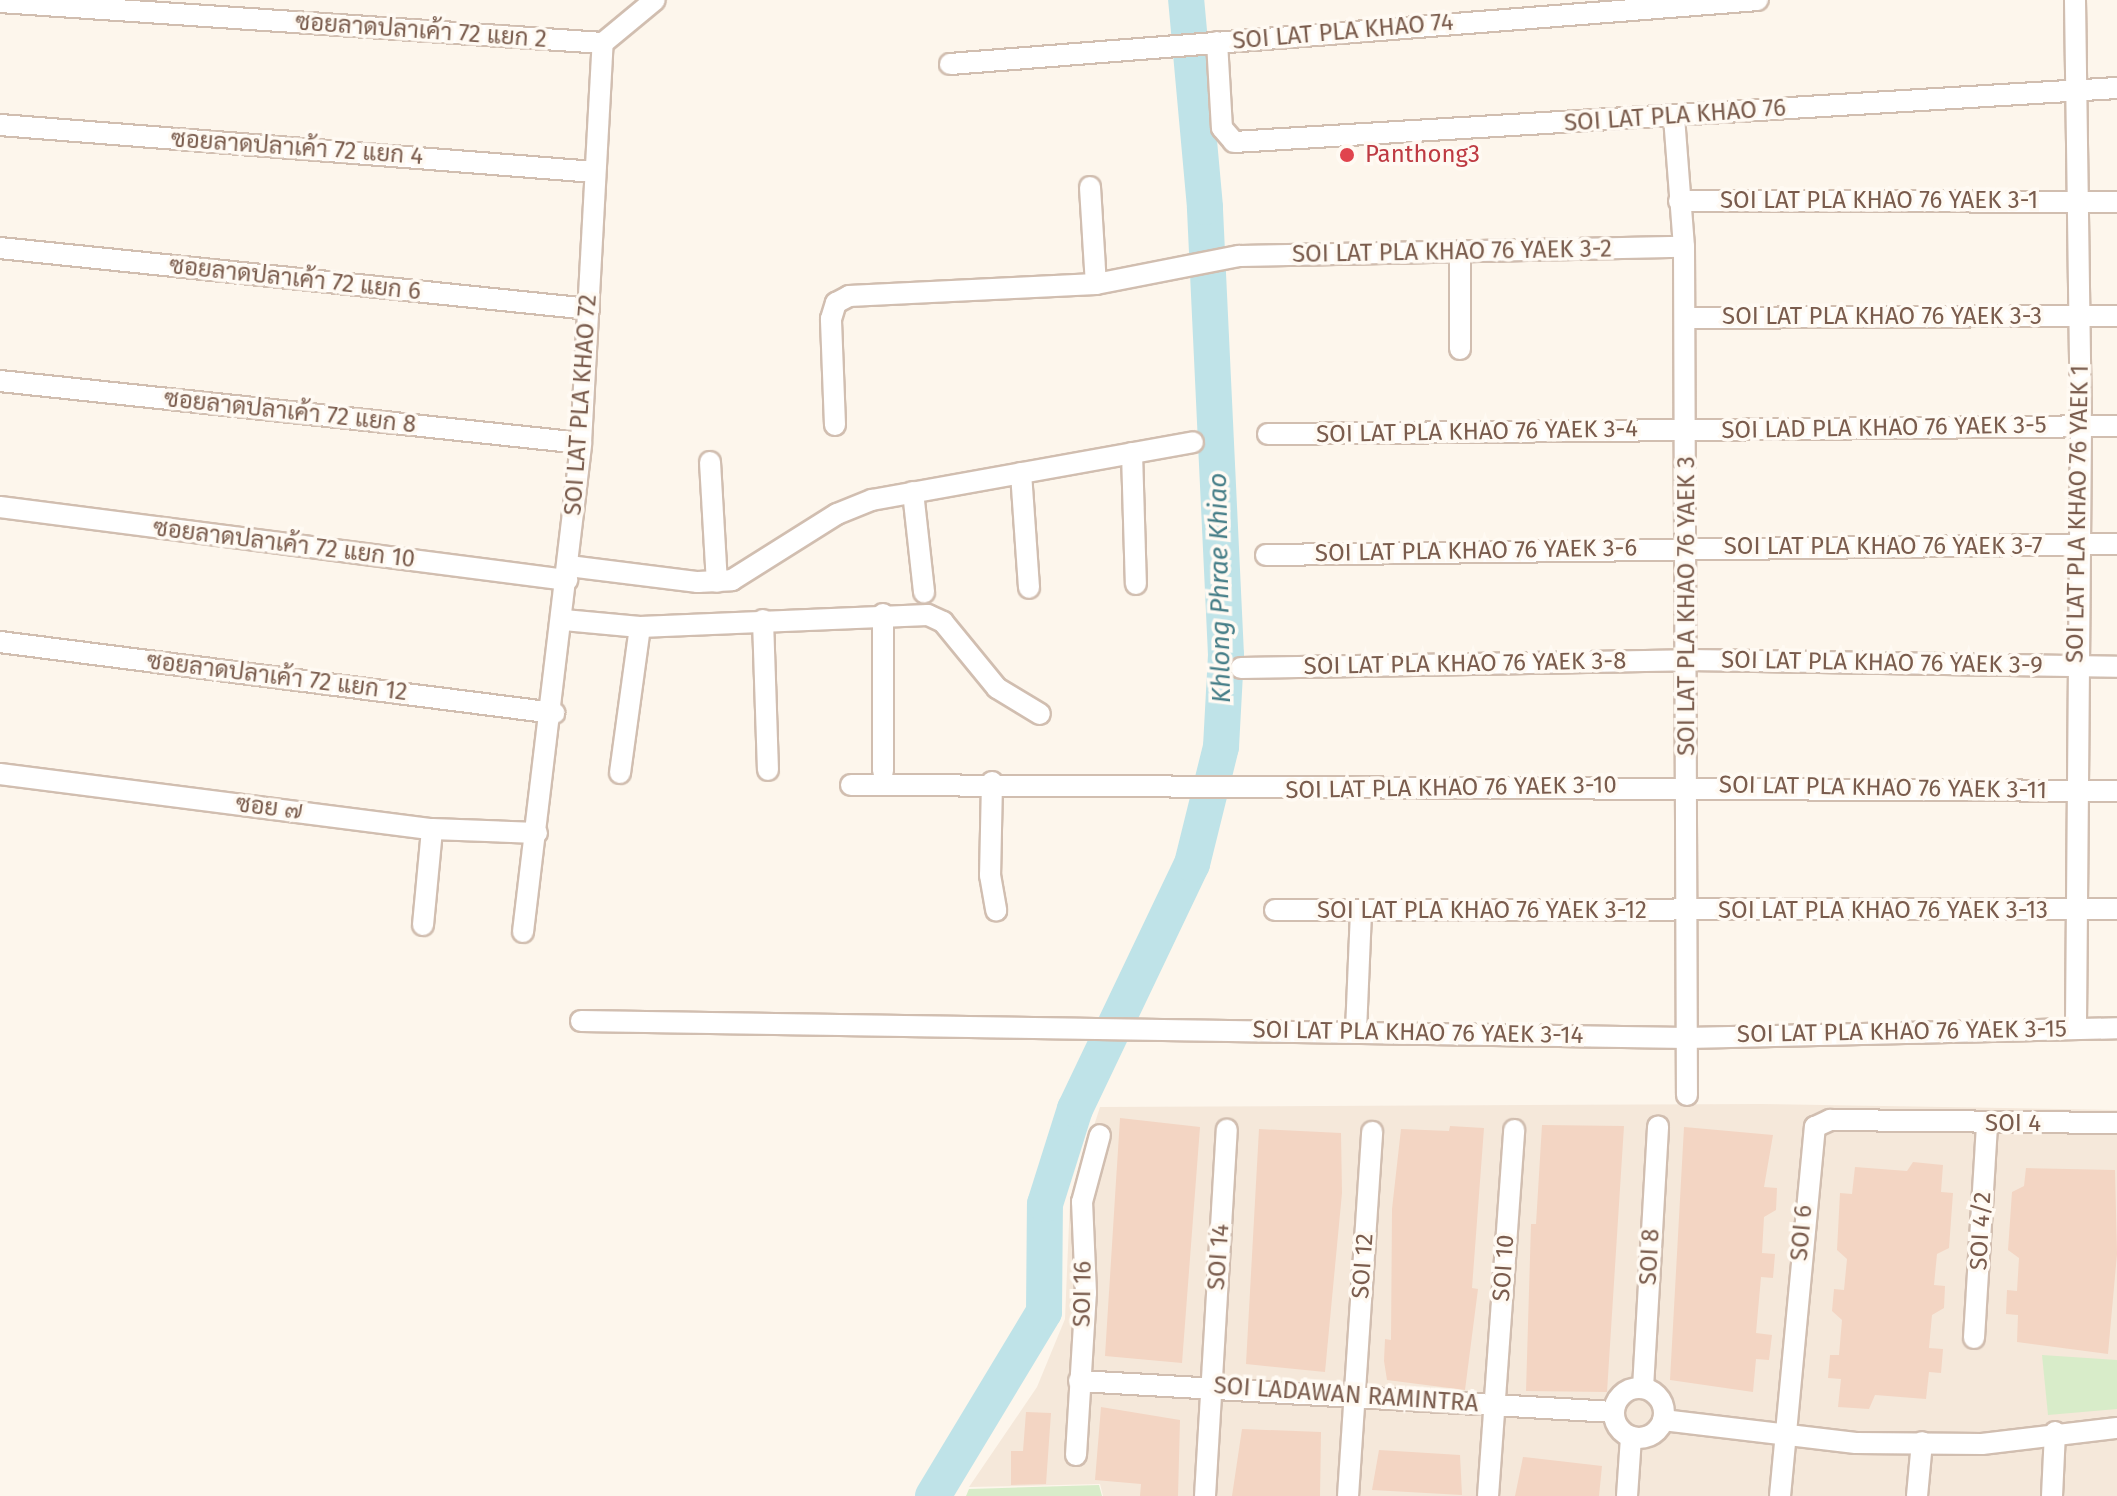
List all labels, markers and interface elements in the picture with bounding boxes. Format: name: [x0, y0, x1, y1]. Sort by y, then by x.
street label: ซอยลาดปลาเค้า 72 แยก 2: [294, 8, 548, 54]
street label: SOI LAT PLA KHAO 74: [1231, 8, 1455, 56]
street label: SOI LAT PLA KHAO 76: [1563, 94, 1787, 138]
street label: ซอยลาดปลาเค้า 72 แยก 4: [170, 125, 424, 171]
place label: Panthong3: [1365, 141, 1480, 169]
marker: Panthong3: [1336, 144, 1358, 166]
street label: SOI LAT PLA KHAO 76 YAEK 3-1: [1720, 187, 2038, 215]
street label: SOI LAT PLA KHAO 76 YAEK 3-2: [1292, 235, 1612, 269]
street label: ซอยลาดปลาเค้า 72 แยก 6: [168, 251, 422, 307]
street label: SOI LAT PLA KHAO 72: [559, 294, 603, 516]
street label: SOI LAT PLA KHAO 76 YAEK 3-3: [1722, 303, 2042, 331]
street label: SOI LAT PLA KHAO 76 YAEK 1: [2061, 365, 2095, 663]
street label: ซอยลาดปลาเค้า 72 แยก 8: [163, 384, 417, 440]
street label: SOI LAD PLA KHAO 76 YAEK 3-5: [1721, 411, 2047, 445]
street label: SOI LAT PLA KHAO 76 YAEK 3-4: [1316, 415, 1638, 449]
street label: SOI LAT PLA KHAO 76 YAEK 3: [1673, 456, 1701, 756]
water label: Khlong Phrae Khiao: [1202, 472, 1238, 704]
street label: ซอยลาดปลาเค้า 72 แยก 10: [151, 514, 417, 574]
street label: SOI LAT PLA KHAO 76 YAEK 3-7: [1724, 533, 2042, 561]
street label: SOI LAT PLA KHAO 76 YAEK 3-6: [1315, 534, 1637, 568]
street label: SOI LAT PLA KHAO 76 YAEK 3-9: [1721, 646, 2043, 680]
street label: ซอยลาดปลาเค้า 72 แยก 12: [145, 647, 409, 707]
street label: SOI LAT PLA KHAO 76 YAEK 3-8: [1303, 647, 1627, 681]
street label: SOI LAT PLA KHAO 76 YAEK 3-10: [1285, 771, 1617, 805]
street label: SOI LAT PLA KHAO 76 YAEK 3-11: [1719, 771, 2047, 805]
street label: ซอย ๗: [234, 790, 304, 826]
street label: SOI LAT PLA KHAO 76 YAEK 3-12: [1317, 897, 1647, 925]
street label: SOI LAT PLA KHAO 76 YAEK 3-13: [1718, 897, 2048, 925]
street label: SOI LAT PLA KHAO 76 YAEK 3-15: [1737, 1015, 2067, 1049]
street label: SOI LAT PLA KHAO 76 YAEK 3-14: [1252, 1016, 1584, 1050]
street label: SOI 4: [1985, 1110, 2041, 1138]
street label: SOI 4/2: [1965, 1191, 1997, 1271]
street label: SOI 6: [1785, 1204, 1819, 1262]
street label: SOI 14: [1202, 1223, 1236, 1291]
street label: SOI 8: [1634, 1228, 1666, 1286]
street label: SOI 12: [1346, 1232, 1380, 1300]
street label: SOI 10: [1487, 1234, 1521, 1302]
street label: SOI 16: [1068, 1261, 1098, 1327]
street label: SOI LADAWAN RAMINTRA: [1213, 1371, 1479, 1419]

